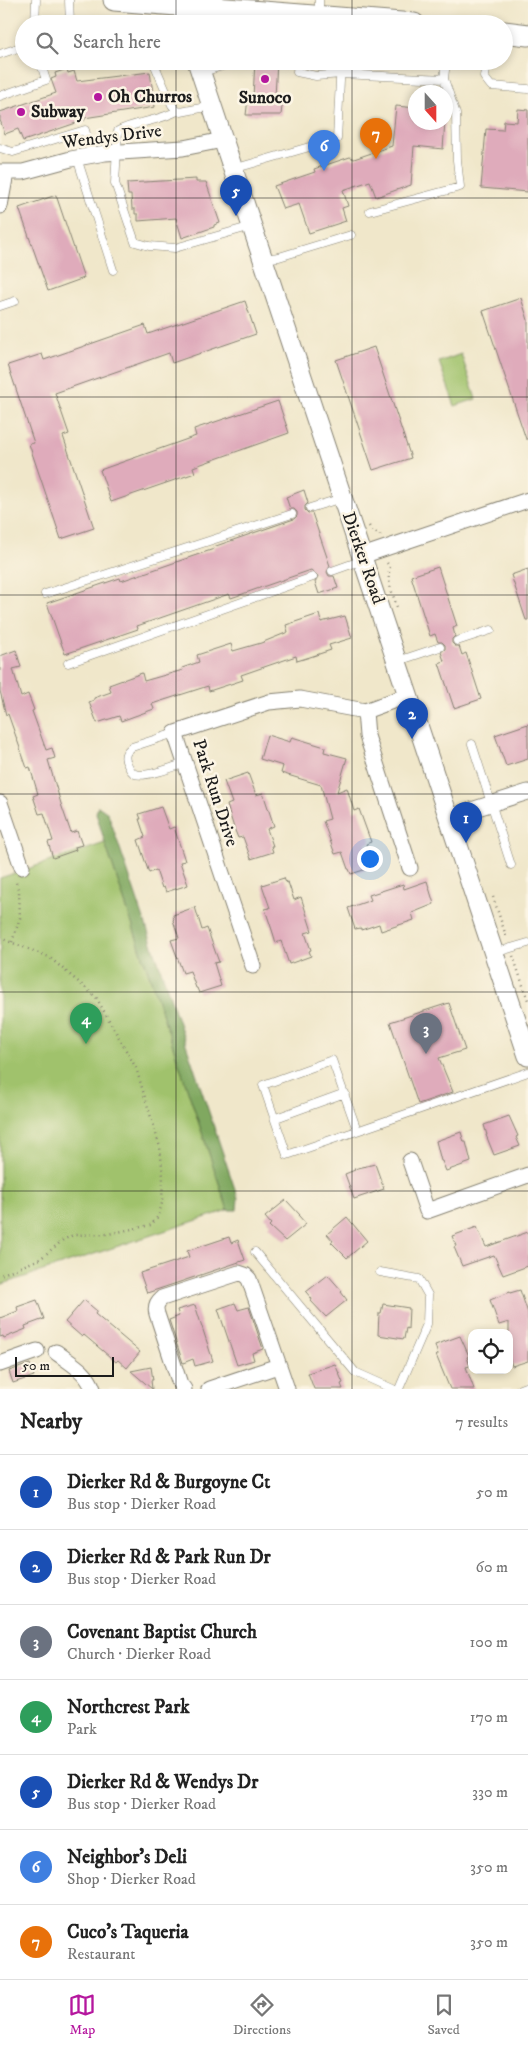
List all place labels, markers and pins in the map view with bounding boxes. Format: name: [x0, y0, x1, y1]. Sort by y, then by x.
marker: Sunoco: [259, 73, 271, 85]
place label: Oh Churros: [108, 86, 192, 108]
place label: Sunoco: [239, 87, 292, 109]
marker: Oh Churros: [92, 91, 104, 103]
place label: Subway: [31, 101, 86, 123]
marker: Subway: [15, 106, 27, 118]
pin: 7: [360, 118, 392, 159]
pin: 6: [308, 130, 340, 171]
pin: 5: [220, 175, 252, 216]
pin: 2: [396, 698, 428, 739]
pin: 1: [450, 802, 482, 843]
pin: 4: [70, 1003, 102, 1044]
pin: 3: [410, 1013, 442, 1054]

